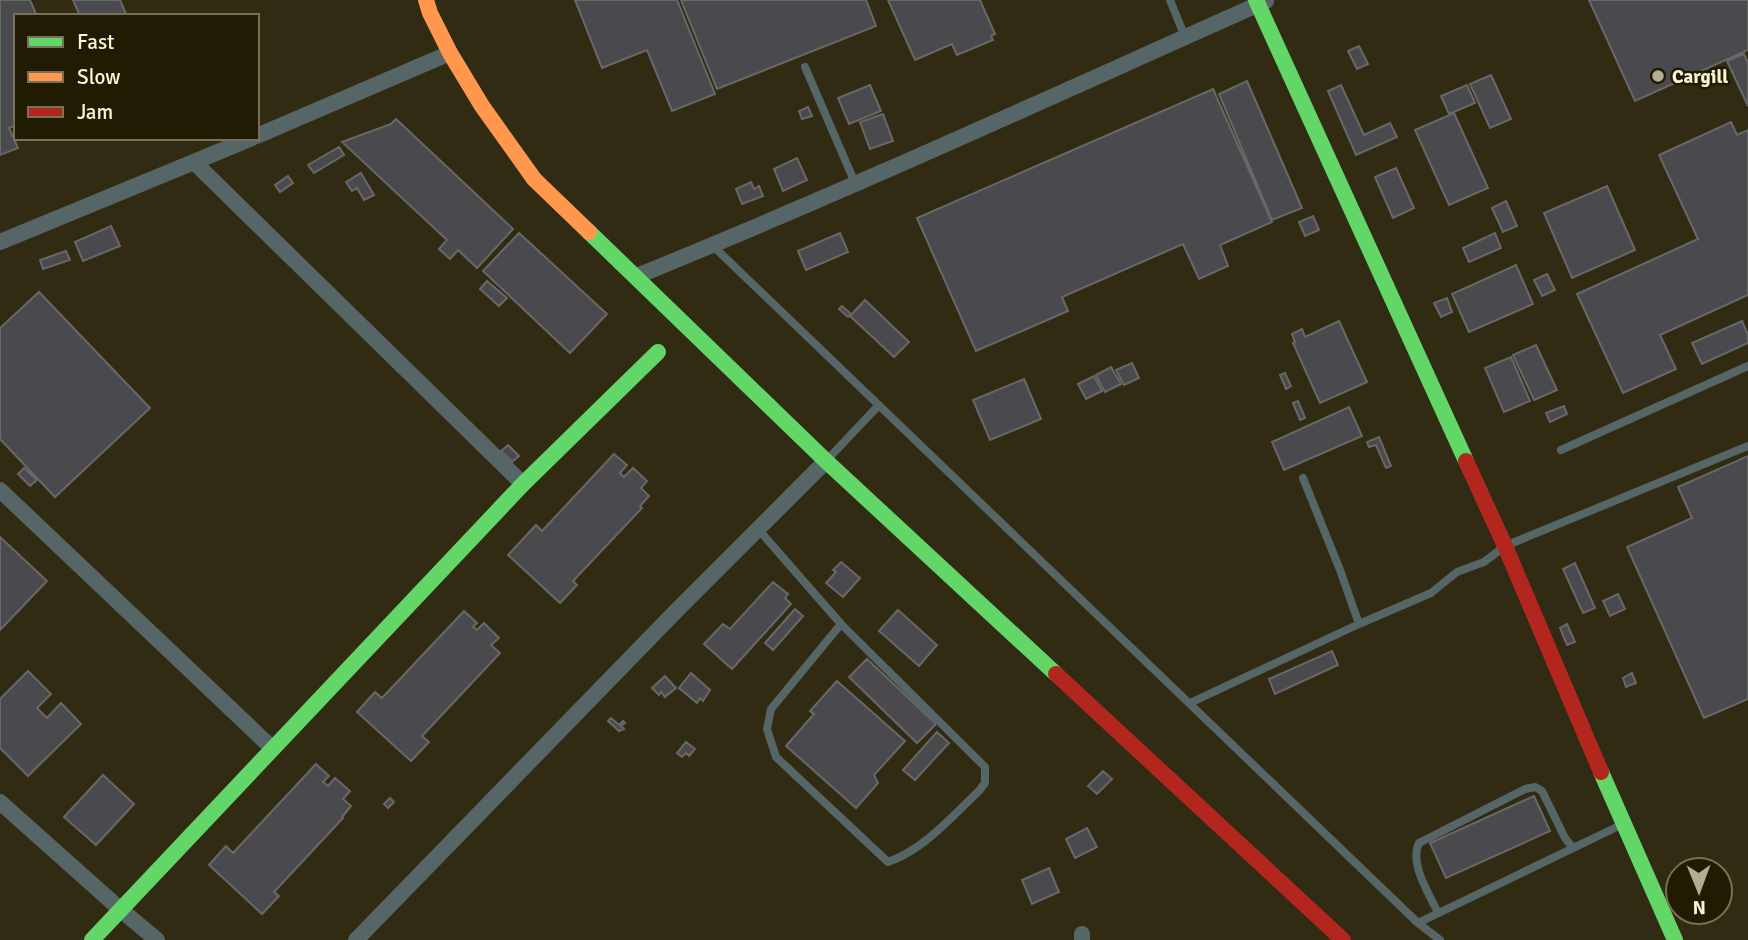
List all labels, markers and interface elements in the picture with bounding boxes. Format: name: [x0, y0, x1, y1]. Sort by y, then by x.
legend: [14, 14, 259, 140]
text: Fast: [77, 29, 114, 55]
text: Slow: [77, 64, 121, 90]
place label: Cargill: [1672, 65, 1728, 89]
marker: Cargill: [1650, 68, 1666, 84]
text: Jam: [77, 99, 113, 125]
north arrow: [1664, 856, 1734, 926]
text: N: [1692, 895, 1706, 919]

